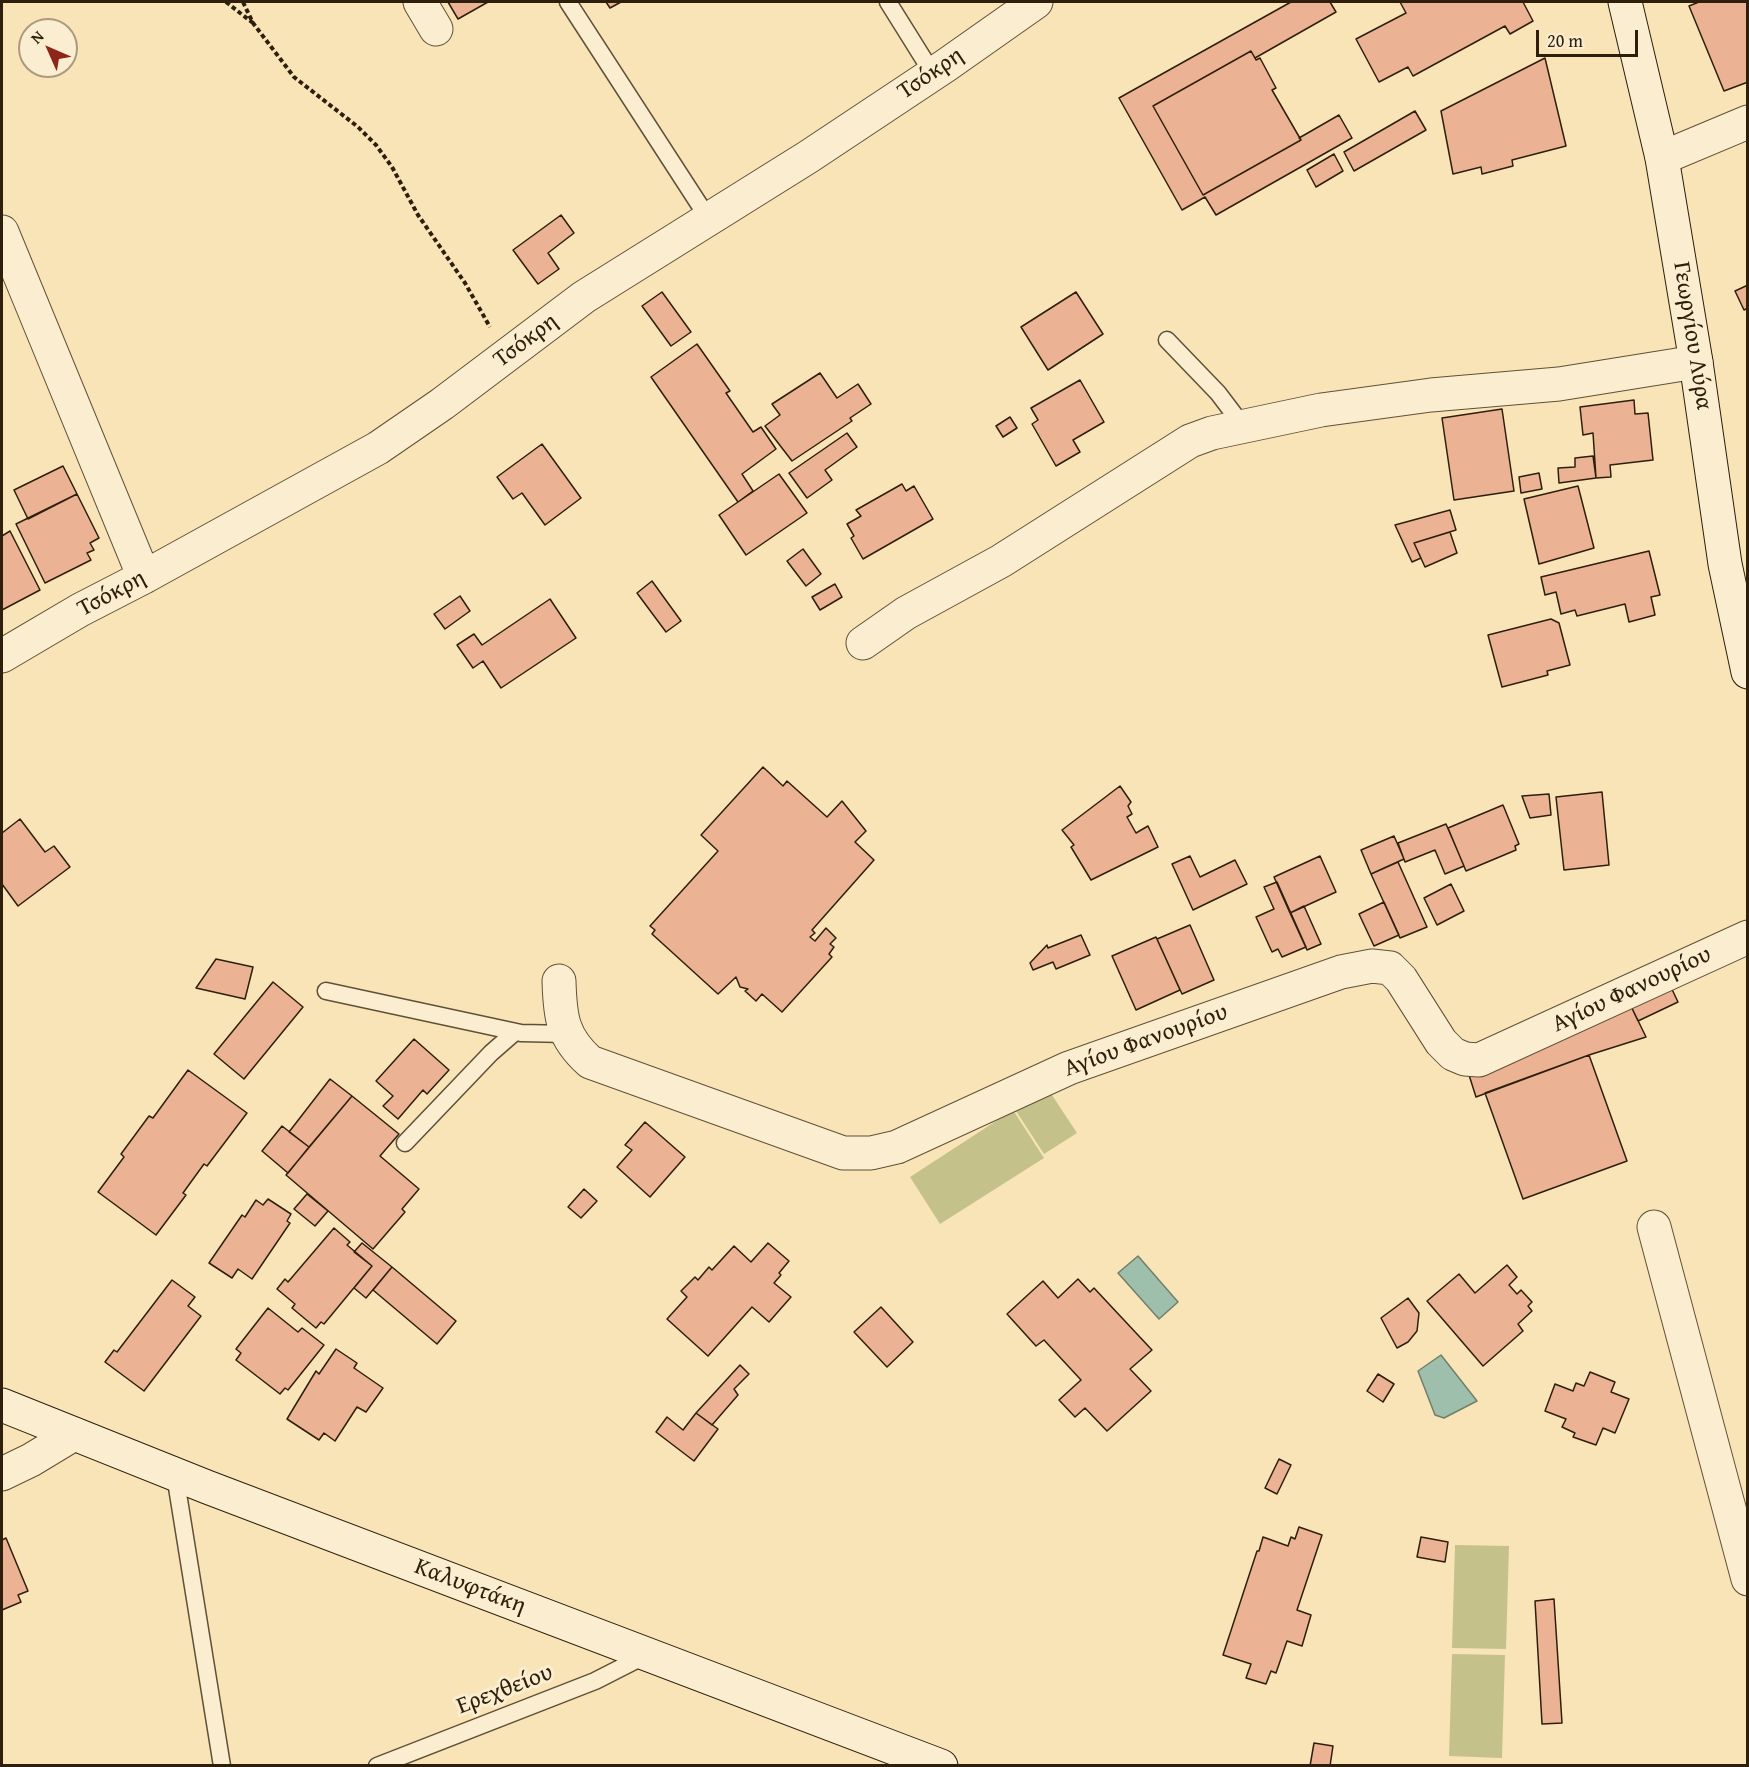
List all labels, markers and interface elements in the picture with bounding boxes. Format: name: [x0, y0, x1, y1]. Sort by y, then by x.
north arrow: [18, 18, 78, 78]
scale bar: [1539, 18, 1641, 56]
text: N: [24, 24, 49, 49]
text: 20 m: [1547, 27, 1583, 54]
street label: Τσόκρη: [893, 42, 969, 106]
street label: Γεωργίου Λύρα: [1666, 260, 1718, 412]
street label: Τσόκρη: [488, 307, 564, 375]
street label: Τσόκρη: [73, 564, 151, 624]
street label: Αγίου Φανουρίου: [1548, 941, 1716, 1039]
street label: Αγίου Φανουρίου: [1060, 998, 1232, 1084]
street label: Καλυφτάκη: [410, 1553, 530, 1621]
street label: Ερεχθείου: [453, 1659, 557, 1721]

